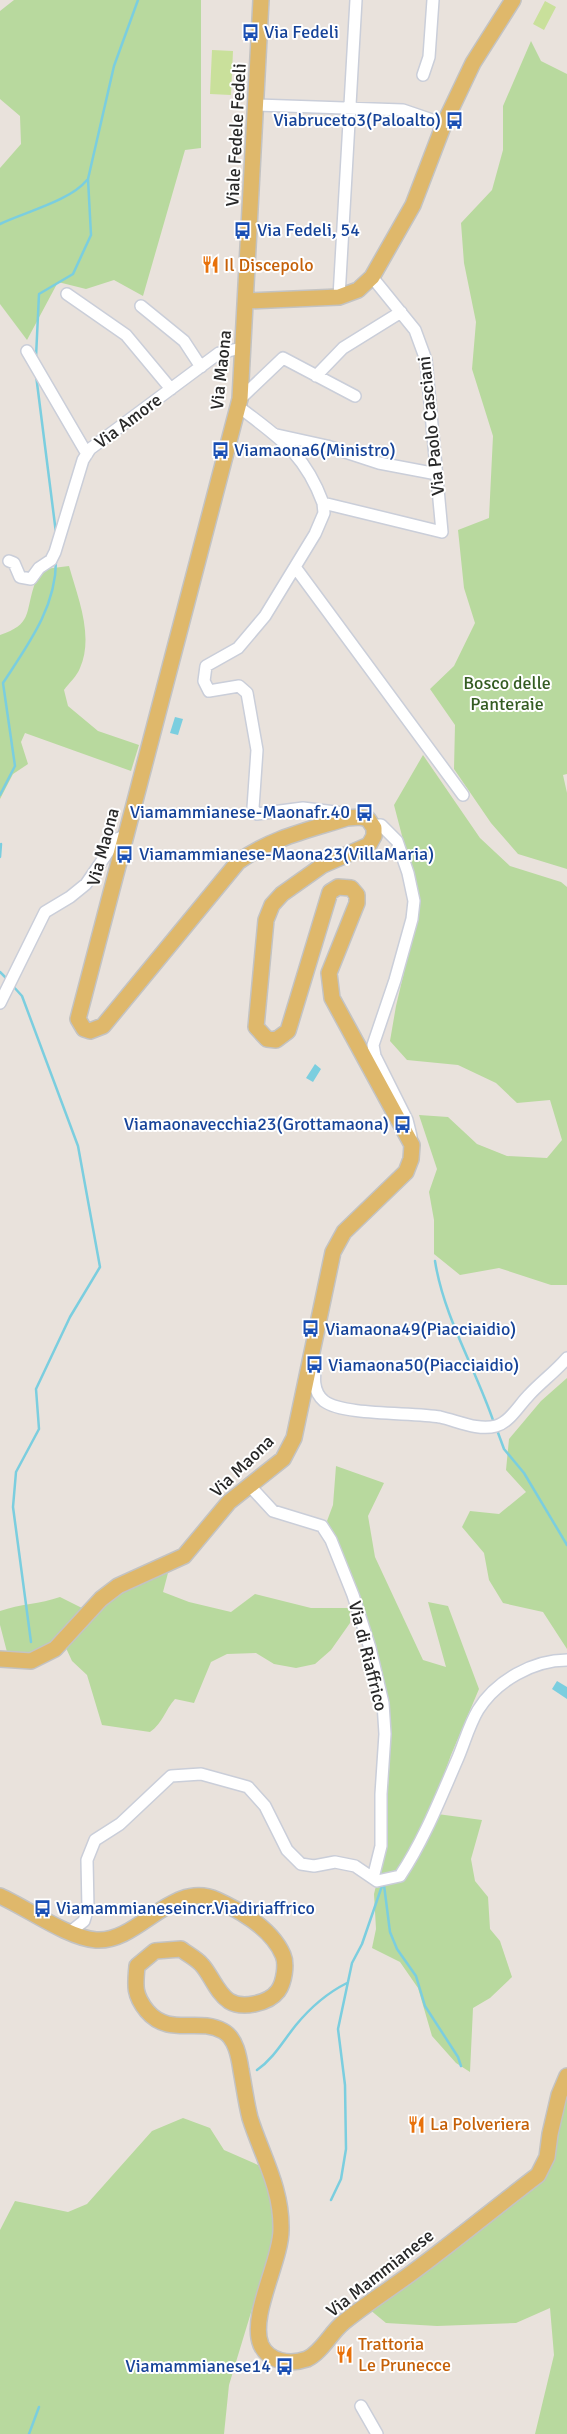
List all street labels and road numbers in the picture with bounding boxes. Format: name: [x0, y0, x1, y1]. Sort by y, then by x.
street label: Viale Fedele Fedeli: [221, 63, 251, 207]
street label: Via Maona: [206, 329, 236, 411]
street label: Via Paolo Casciani: [413, 355, 449, 497]
street label: Via Amore: [90, 389, 166, 453]
street label: Via Maona: [82, 805, 124, 889]
street label: Via Maona: [206, 1430, 278, 1502]
street label: Via di Riaffrico: [344, 1599, 392, 1713]
street label: Via Mammianese: [322, 2224, 438, 2322]

